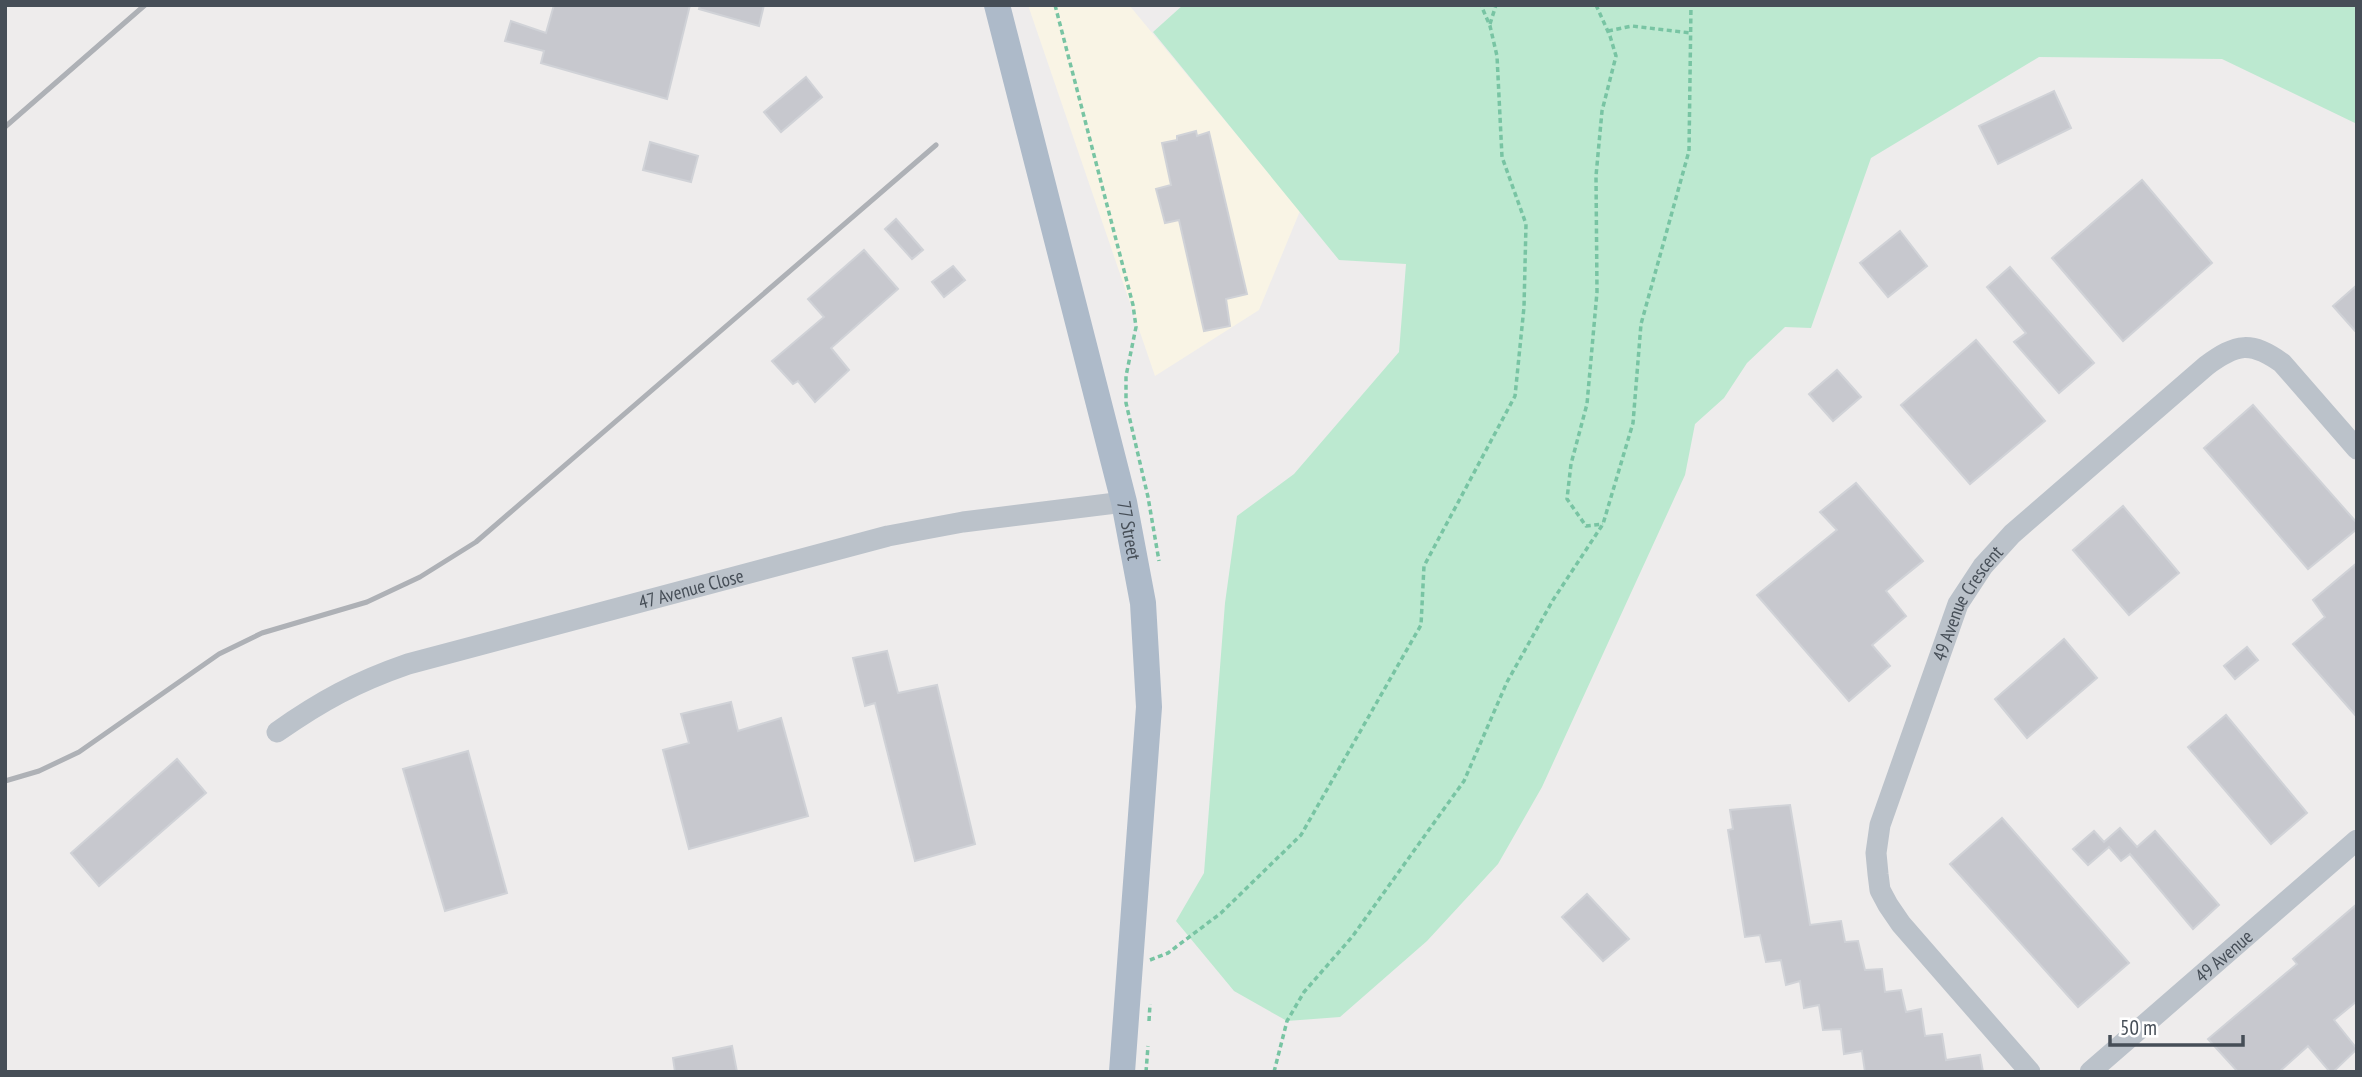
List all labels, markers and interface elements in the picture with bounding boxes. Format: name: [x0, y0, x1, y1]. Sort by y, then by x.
street label: 77 Street: [1112, 499, 1147, 563]
street label: 49 Avenue Crescent: [1927, 540, 2008, 664]
street label: 47 Avenue Close: [636, 563, 746, 614]
street label: 49 Avenue: [2190, 924, 2258, 988]
scale bar: [2110, 1004, 2243, 1048]
text: 50 m: [2120, 1014, 2157, 1041]

